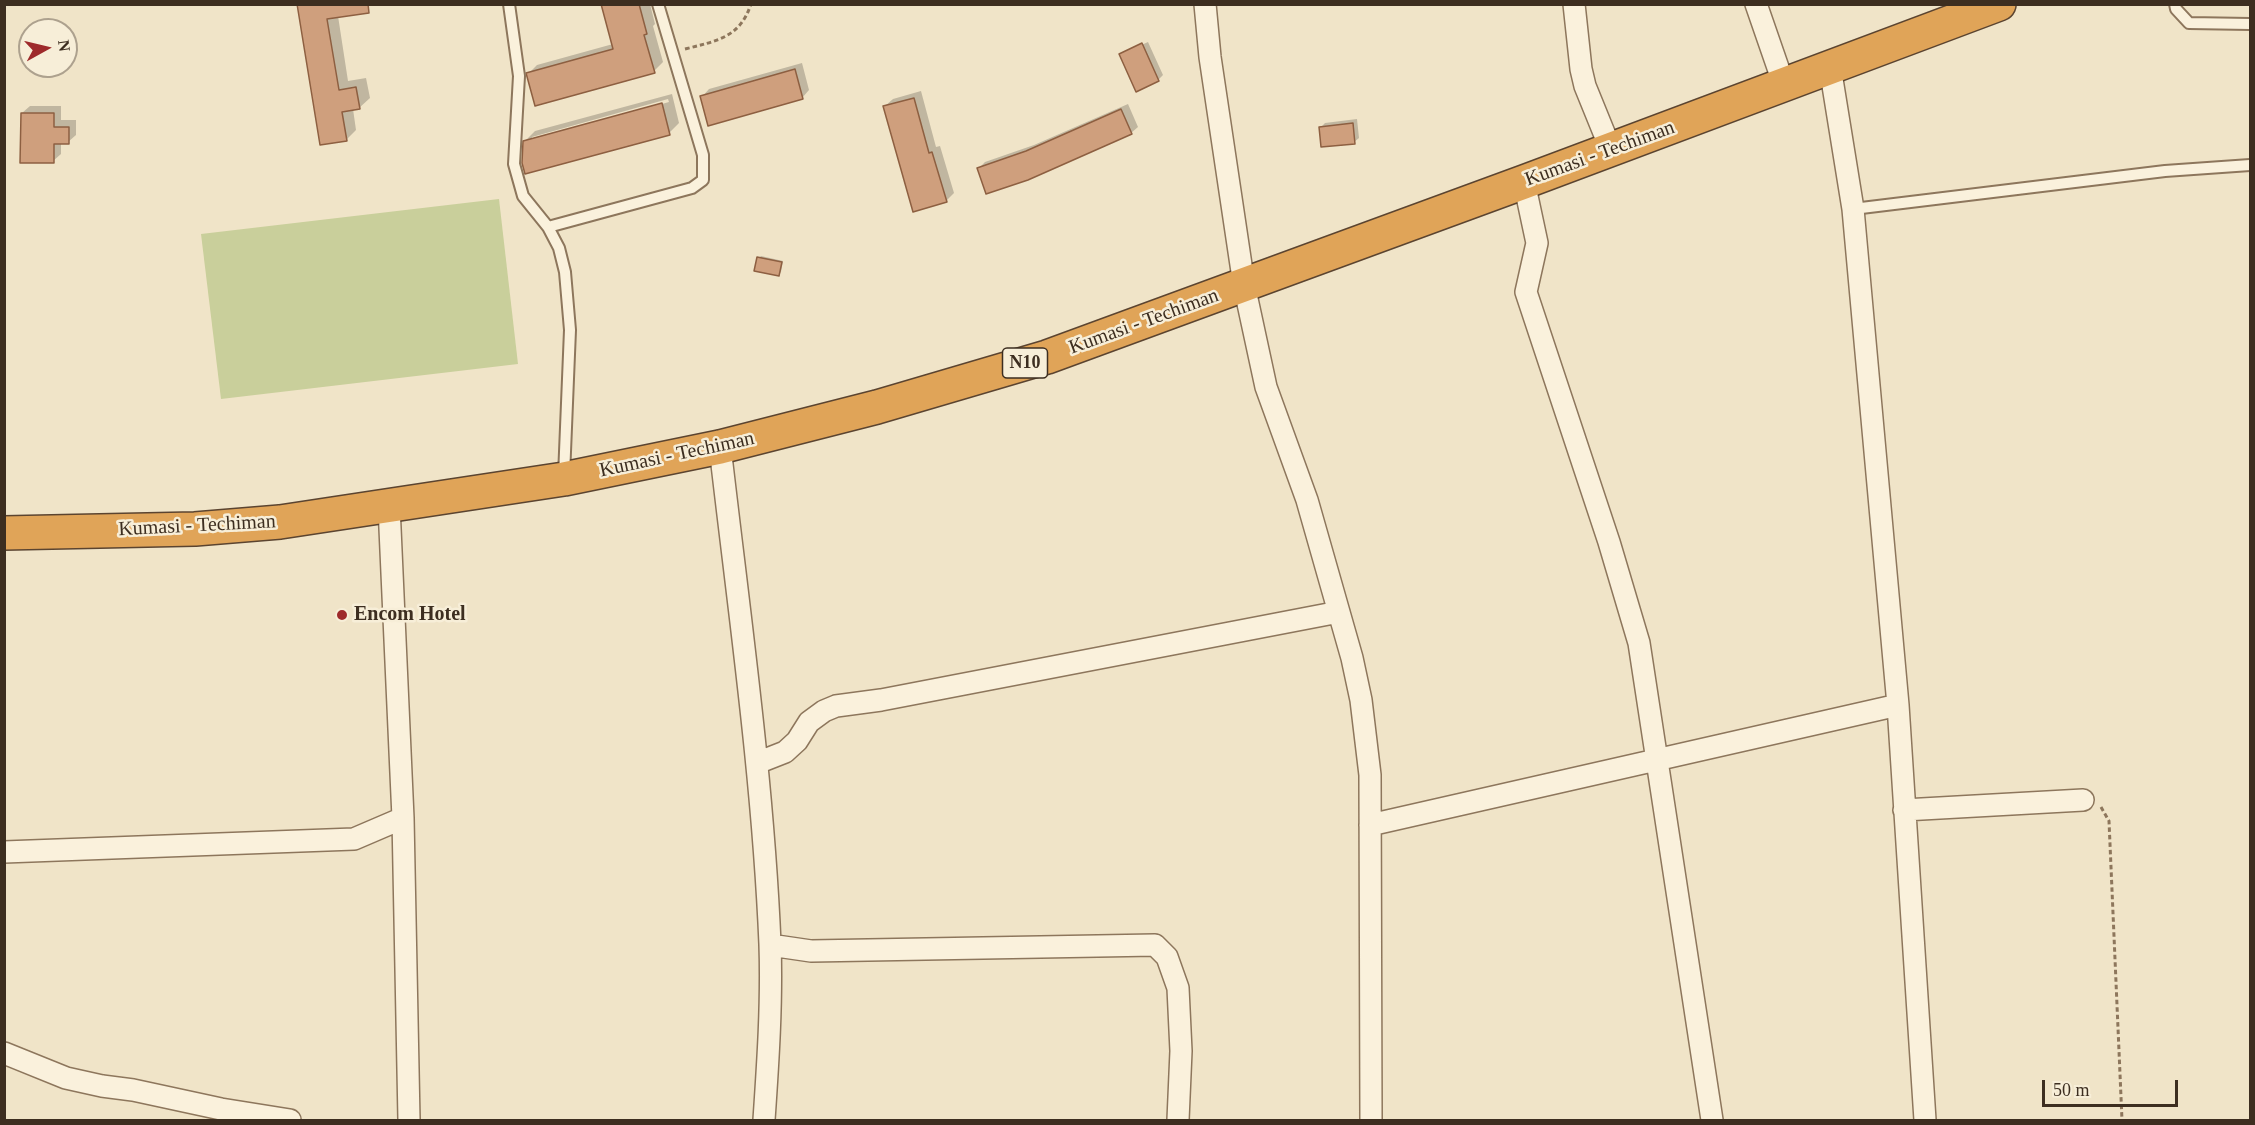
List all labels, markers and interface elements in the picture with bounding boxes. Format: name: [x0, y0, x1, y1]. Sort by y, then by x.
north arrow: [18, 18, 78, 78]
text: N: [55, 39, 74, 53]
street label: Kumasi - Techiman: [1522, 116, 1678, 192]
street label: Kumasi - Techiman: [1066, 284, 1222, 360]
road number: N10: [1002, 348, 1048, 378]
street label: Kumasi - Techiman: [598, 427, 756, 483]
street label: Kumasi - Techiman: [118, 510, 276, 542]
place label: Encom Hotel: [354, 603, 466, 627]
marker: Encom Hotel: [335, 608, 349, 622]
scale bar: [2045, 1068, 2182, 1106]
text: 50 m: [2053, 1080, 2090, 1100]

